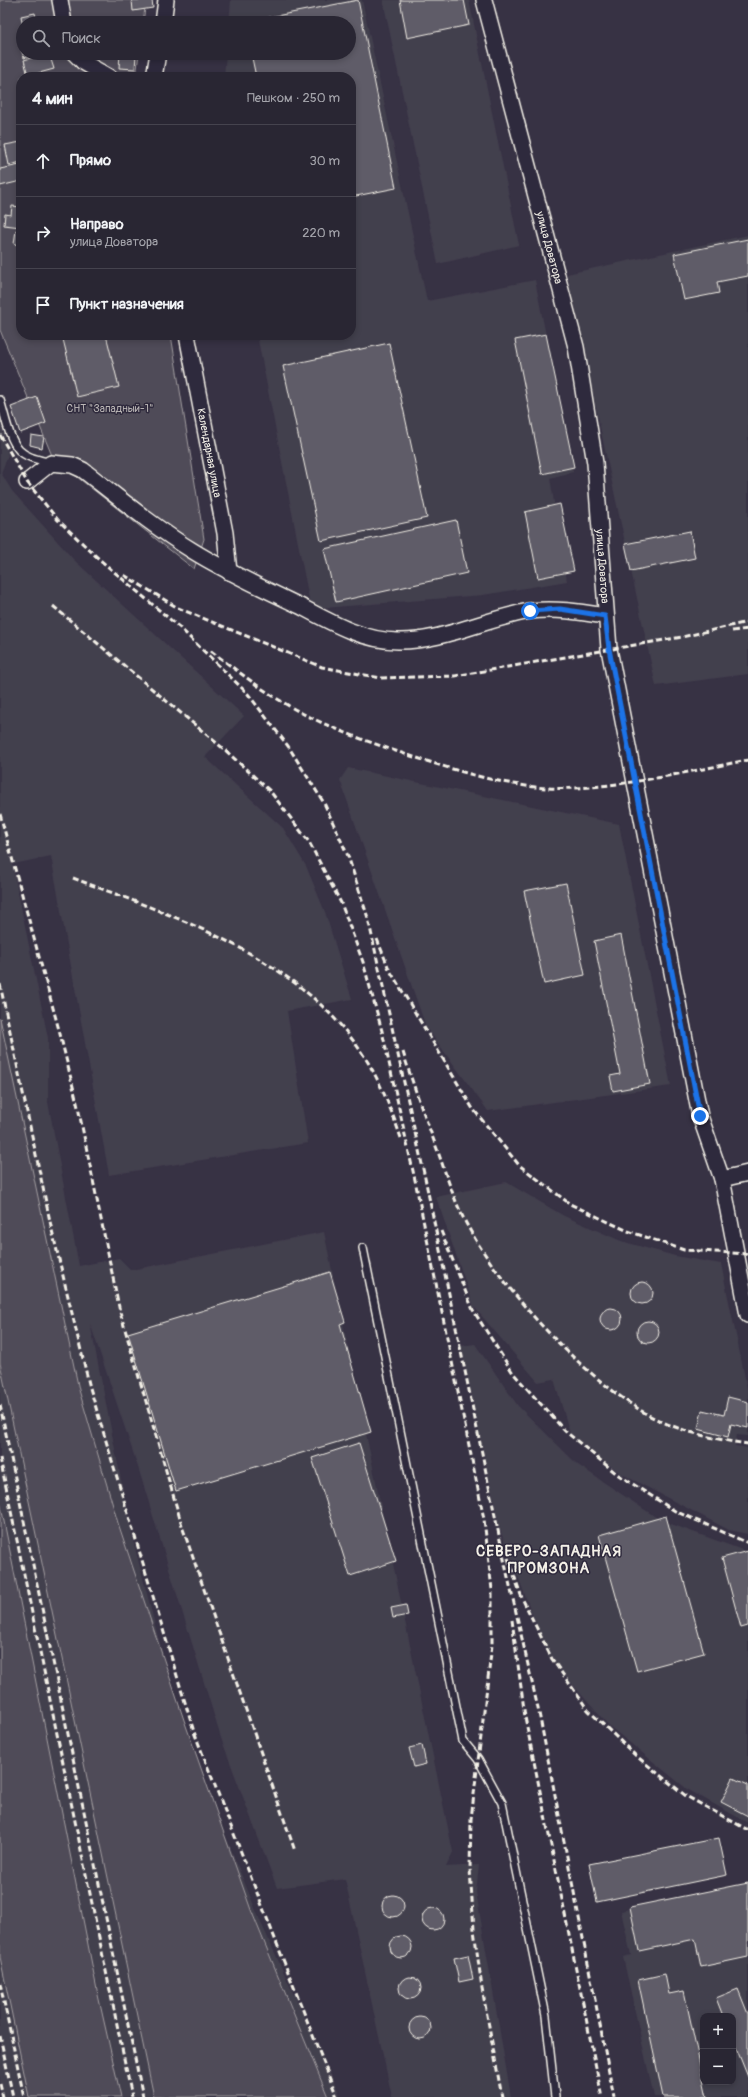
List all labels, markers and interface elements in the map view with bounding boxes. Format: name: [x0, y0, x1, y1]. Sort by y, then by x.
search box: [16, 16, 356, 60]
icon: search: [30, 27, 52, 49]
text: Поиск: [62, 29, 101, 48]
text: 4 мин: [32, 88, 73, 109]
text: Пешком · 250 m: [247, 90, 340, 106]
icon: ahead: [32, 150, 54, 172]
text: Прямо: [70, 151, 111, 170]
text: 30 m: [310, 153, 340, 169]
street label: улица Доватора: [533, 209, 565, 285]
text: Направо: [70, 215, 124, 234]
icon: right: [32, 222, 54, 244]
text: 220 m: [302, 225, 340, 241]
text: улица Доватора: [70, 234, 158, 250]
icon: arrive: [32, 294, 54, 316]
text: Пункт назначения: [70, 295, 184, 314]
park label: СНТ "Западный-1": [66, 402, 154, 415]
street label: Календарная улица: [194, 407, 224, 499]
street label: улица Доватора: [593, 527, 612, 604]
route start: [521, 602, 539, 620]
route end: [691, 1107, 709, 1125]
district label: СЕВЕРО-ЗАПАДНАЯ ПРОМЗОНА: [476, 1542, 622, 1578]
map controls: [700, 2013, 736, 2085]
button: +: [700, 2013, 736, 2049]
button: −: [700, 2049, 736, 2085]

